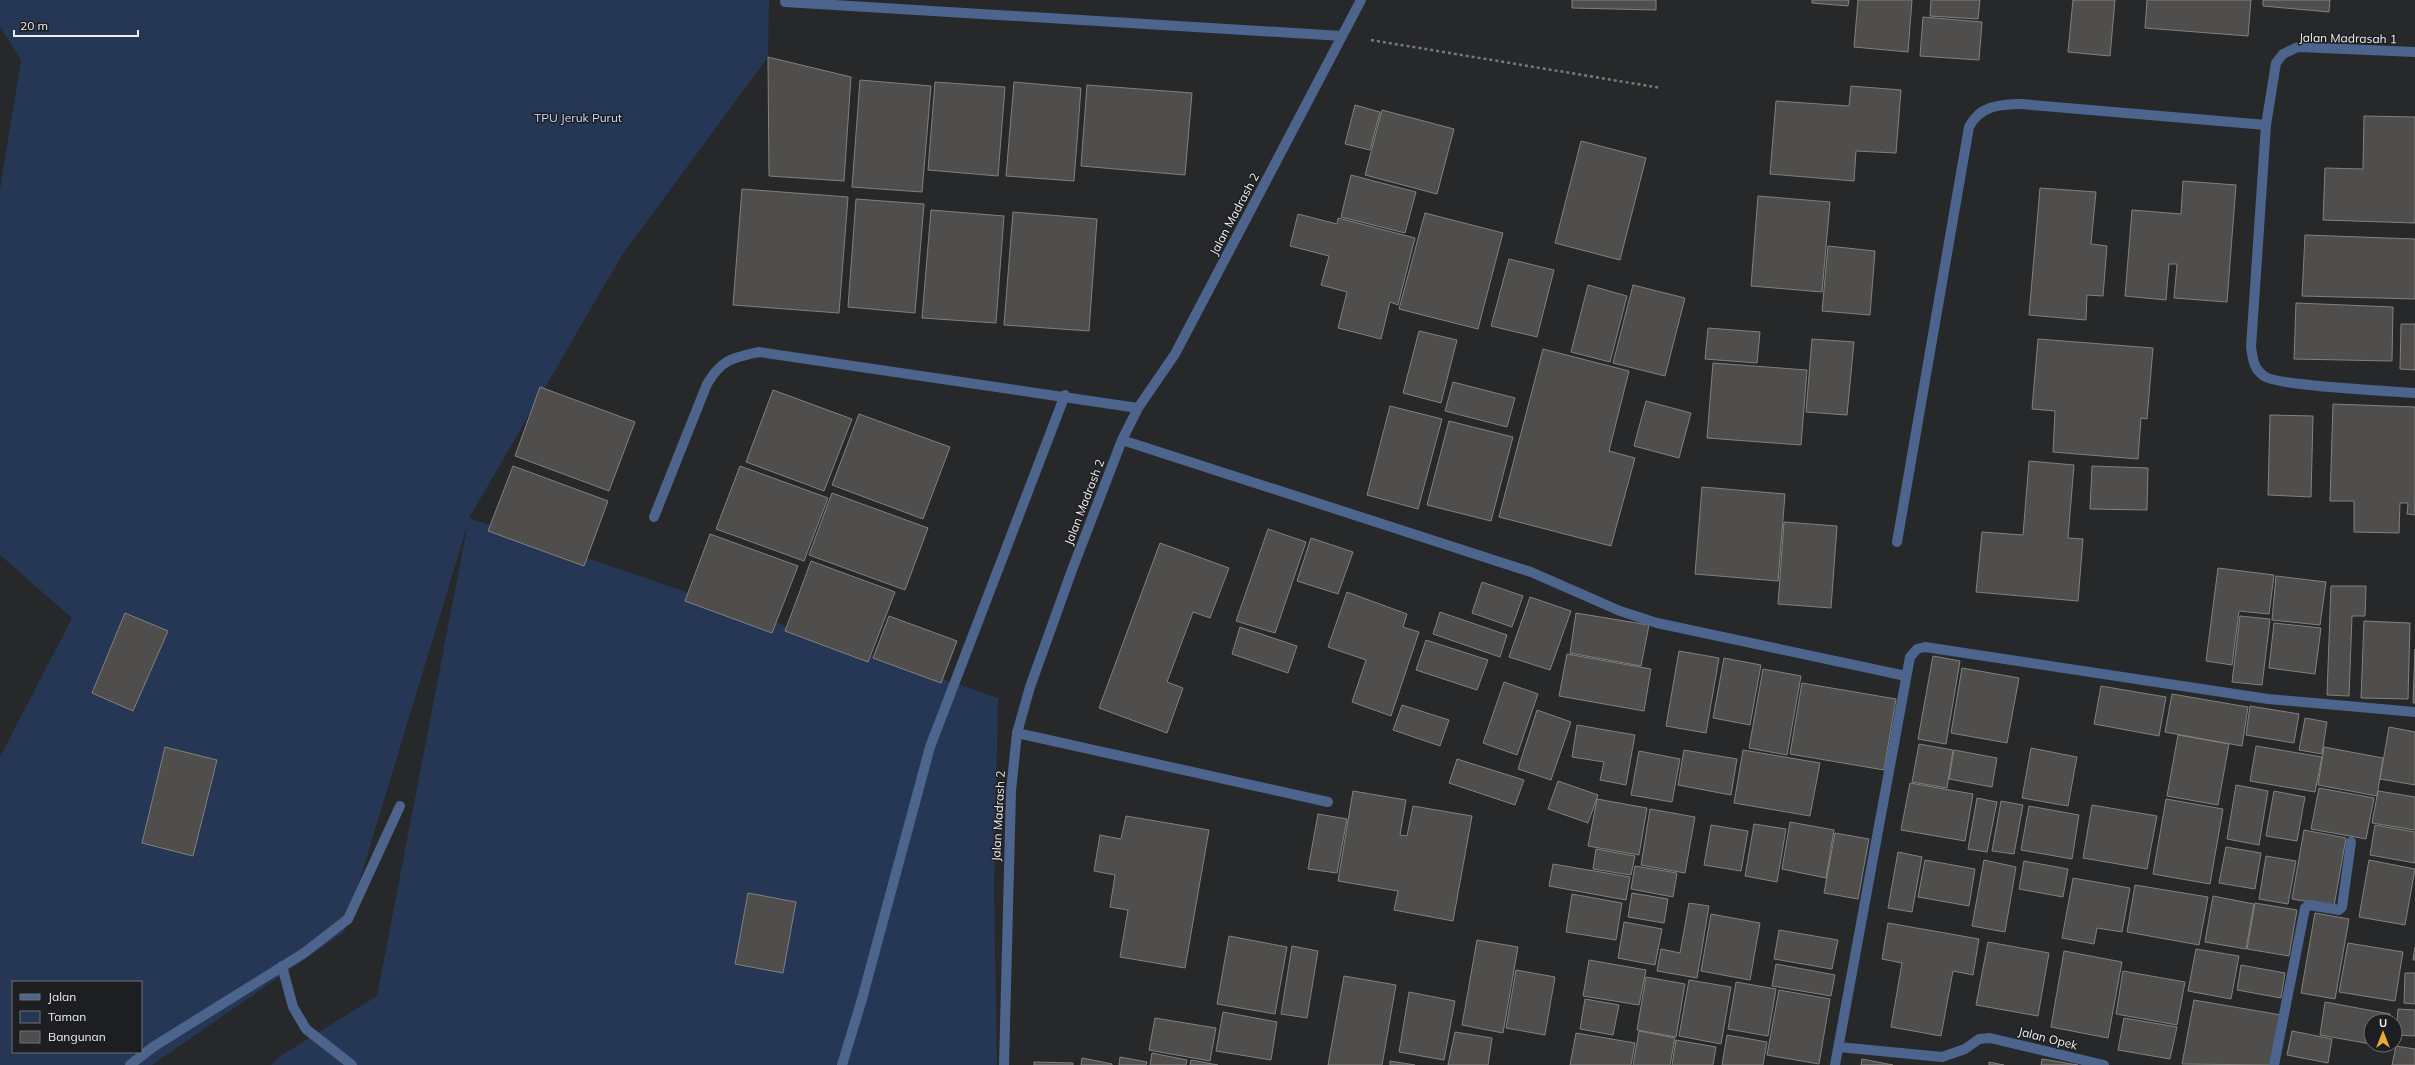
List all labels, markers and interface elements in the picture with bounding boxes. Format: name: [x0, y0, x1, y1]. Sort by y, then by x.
scale bar: [14, 12, 138, 38]
text: 20 m: [20, 18, 48, 33]
street label: Jalan Madrasah 1: [2299, 30, 2397, 46]
park label: TPU Jeruk Purut: [534, 110, 622, 125]
street label: Jalan Madrash 2: [1206, 170, 1262, 258]
street label: Jalan Madrash 2: [1061, 457, 1107, 547]
street label: Jalan Madrash 2: [988, 770, 1008, 862]
legend: [12, 981, 142, 1053]
text: Jalan: [48, 989, 76, 1004]
text: Taman: [48, 1009, 86, 1024]
north arrow: [2363, 1013, 2403, 1053]
text: U: [2379, 1016, 2387, 1030]
street label: Jalan Opek: [2017, 1023, 2080, 1053]
text: Bangunan: [48, 1029, 106, 1044]

